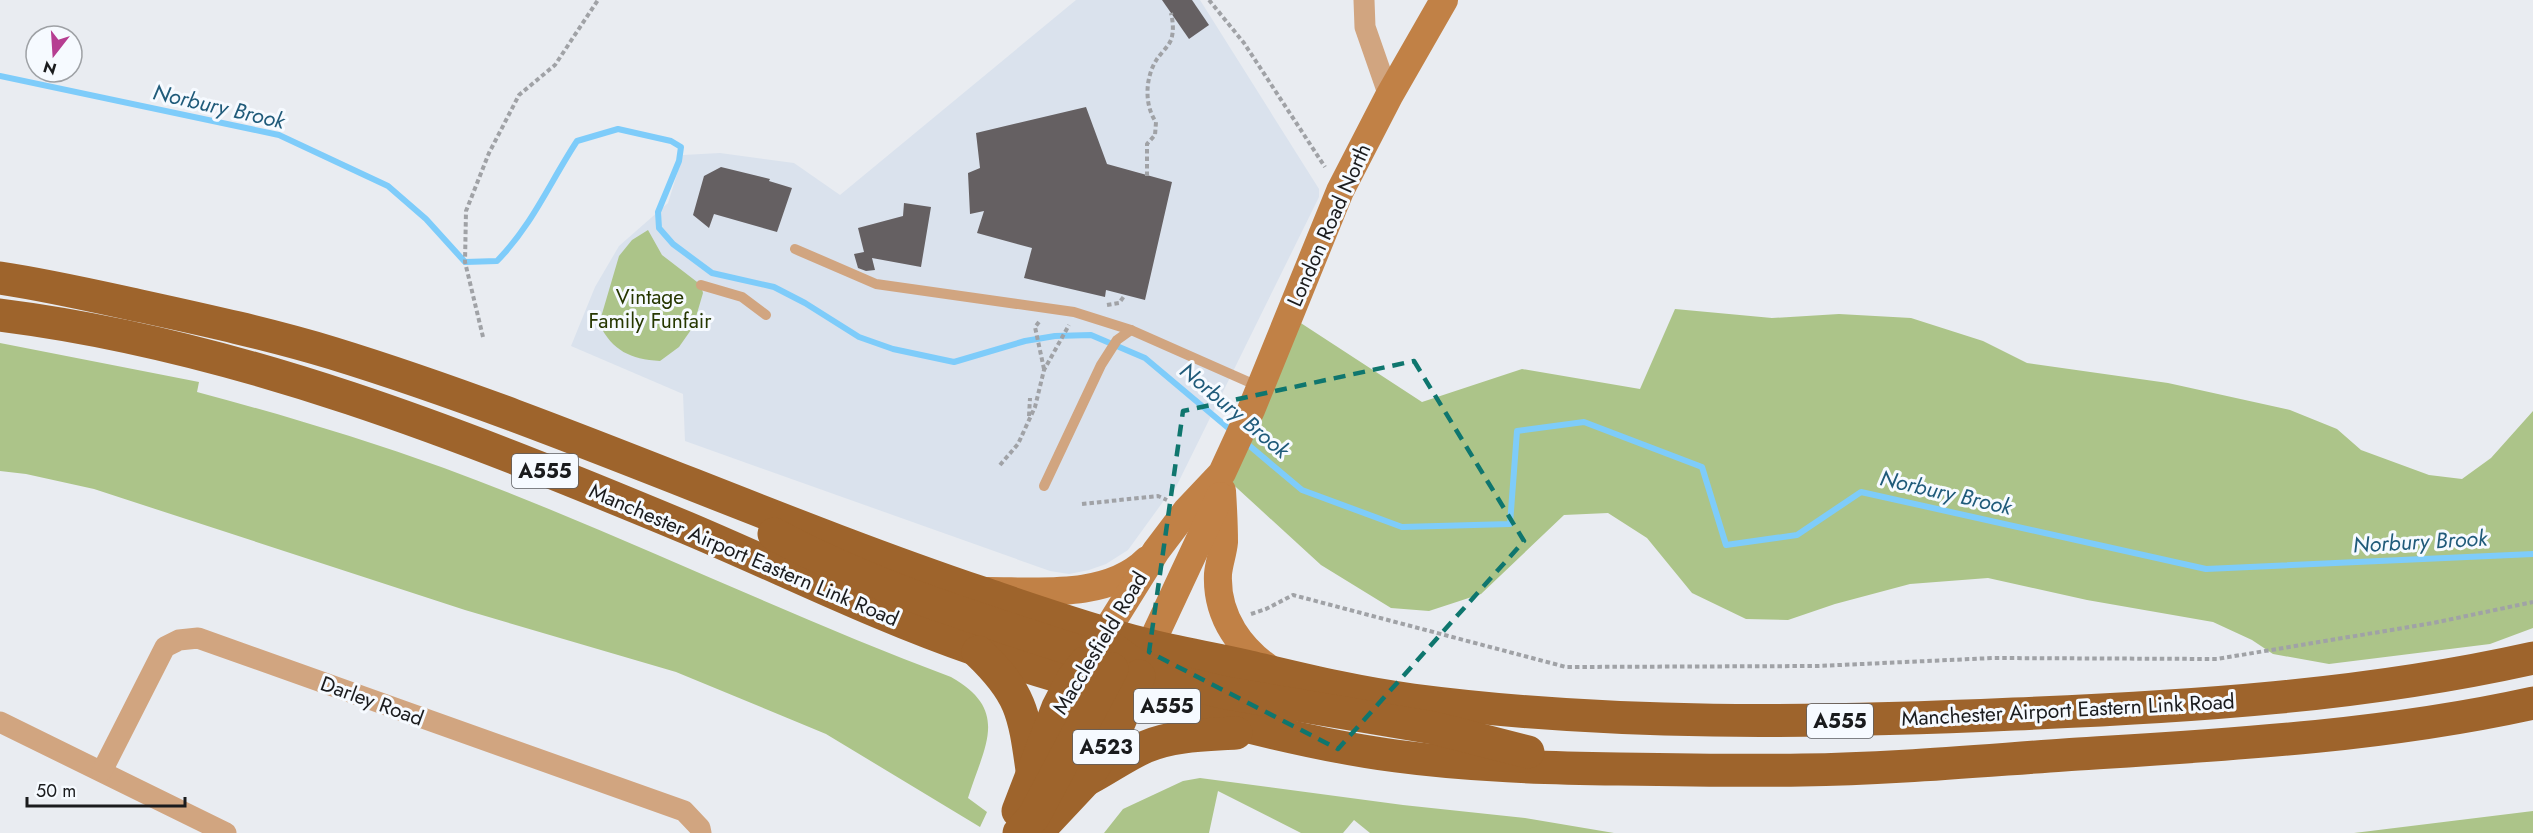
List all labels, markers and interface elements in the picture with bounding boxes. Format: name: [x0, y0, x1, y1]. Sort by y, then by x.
north arrow: [24, 24, 84, 84]
text: N: [40, 55, 59, 81]
water label: Norbury Brook: [150, 75, 290, 137]
street label: London Road North: [1280, 139, 1378, 311]
park label: Vintage Family Funfair: [588, 282, 712, 336]
water label: Norbury Brook: [1173, 355, 1298, 467]
road number: A555: [512, 454, 578, 488]
water label: Norbury Brook: [1877, 461, 2017, 523]
street label: Manchester Airport Eastern Link Road: [585, 476, 903, 634]
water label: Norbury Brook: [2352, 521, 2490, 560]
street label: Macclesfield Road: [1045, 566, 1155, 720]
street label: Darley Road: [316, 668, 428, 734]
street label: Manchester Airport Eastern Link Road: [1901, 686, 2235, 734]
road number: A555: [1134, 689, 1200, 723]
road number: A555: [1807, 704, 1873, 738]
road number: A523: [1073, 730, 1139, 764]
scale bar: [27, 770, 184, 808]
text: 50 m: [36, 778, 76, 804]

